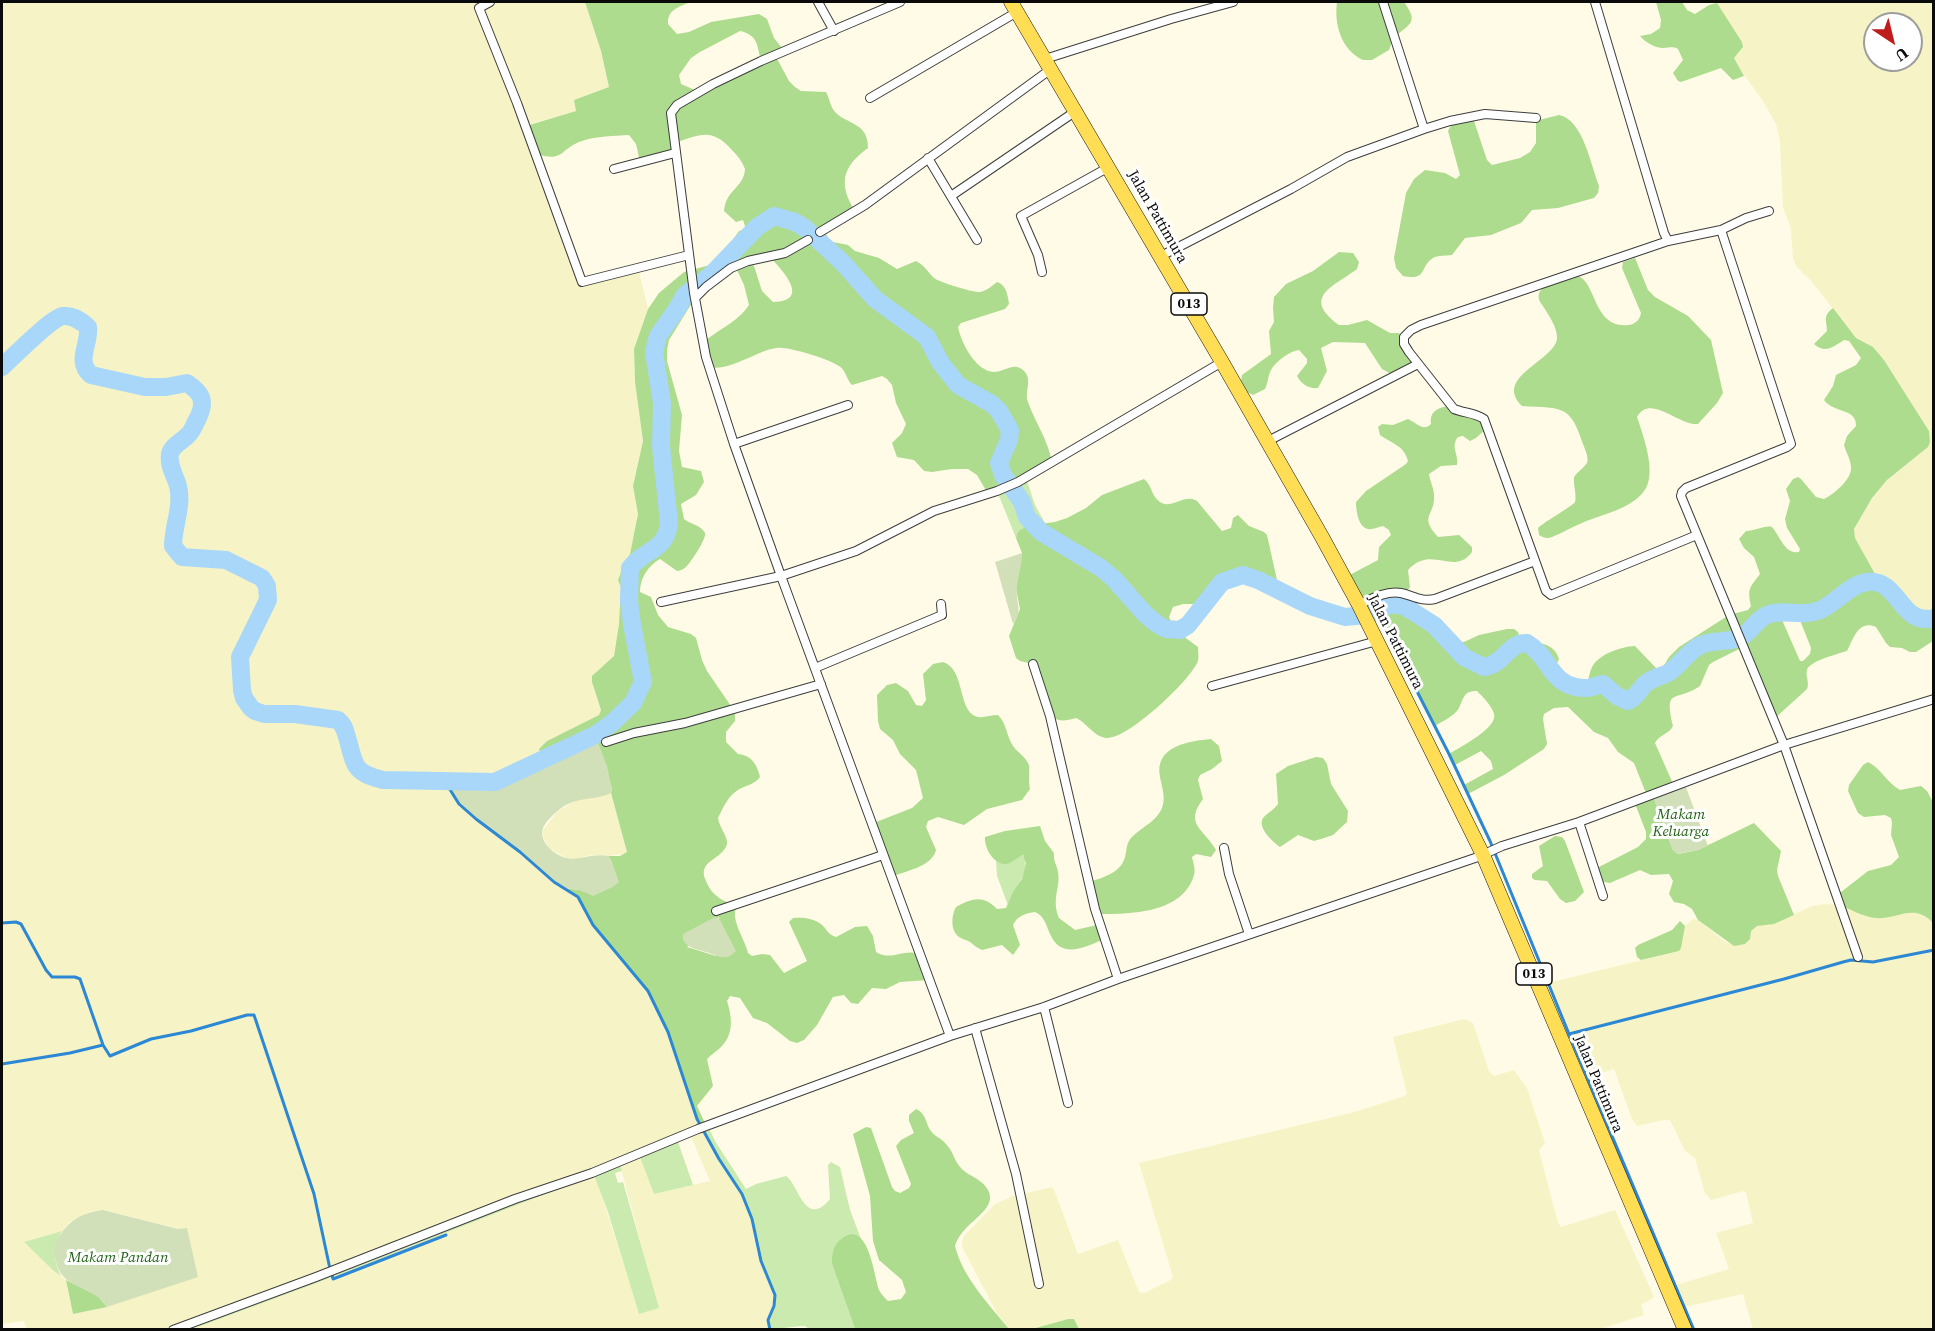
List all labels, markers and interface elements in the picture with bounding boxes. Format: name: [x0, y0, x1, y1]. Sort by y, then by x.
north arrow: [1863, 12, 1923, 72]
text: U: [1891, 43, 1913, 67]
street label: Jalan Pattimura: [1123, 167, 1191, 267]
road number: 013: [1171, 293, 1207, 315]
street label: Jalan Pattimura: [1363, 592, 1427, 692]
park label: Makam Keluarga: [1653, 806, 1709, 841]
road number: 013: [1516, 963, 1552, 985]
street label: Jalan Pattimura: [1569, 1033, 1627, 1135]
park label: Makam Pandan: [68, 1249, 168, 1267]

